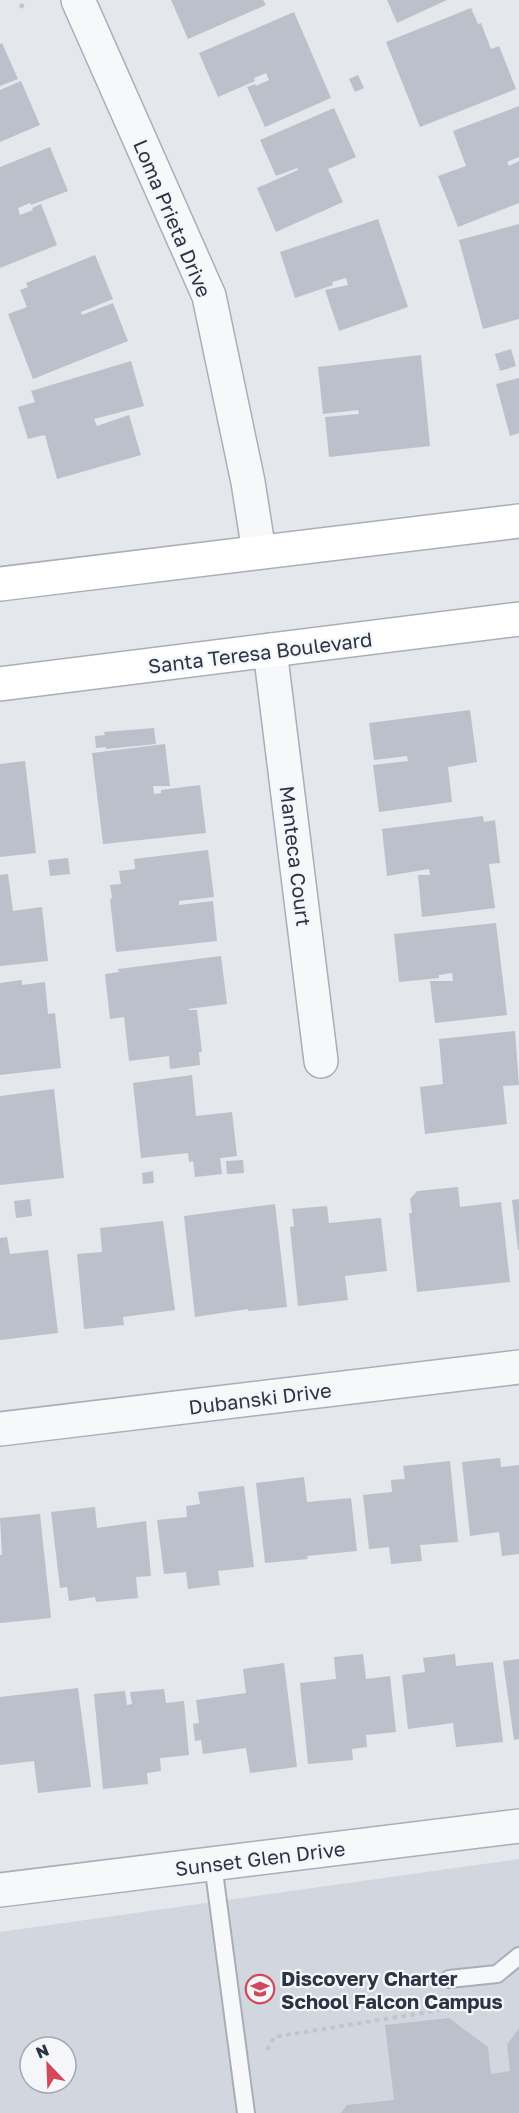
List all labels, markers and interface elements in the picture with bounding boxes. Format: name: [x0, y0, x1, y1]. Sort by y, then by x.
street label: Loma Prieta Drive: [129, 136, 217, 300]
street label: Santa Teresa Boulevard: [147, 626, 373, 678]
street label: Manteca Court: [275, 784, 317, 928]
street label: Dubanski Drive: [187, 1377, 333, 1419]
street label: Sunset Glen Drive: [174, 1836, 346, 1880]
place label: Discovery Charter School Falcon Campus: [281, 1966, 503, 2013]
school or university icon: Discovery Charter School Falcon Campus: [244, 1973, 276, 2005]
north arrow: [18, 2035, 78, 2095]
text: N: [33, 2040, 52, 2063]

